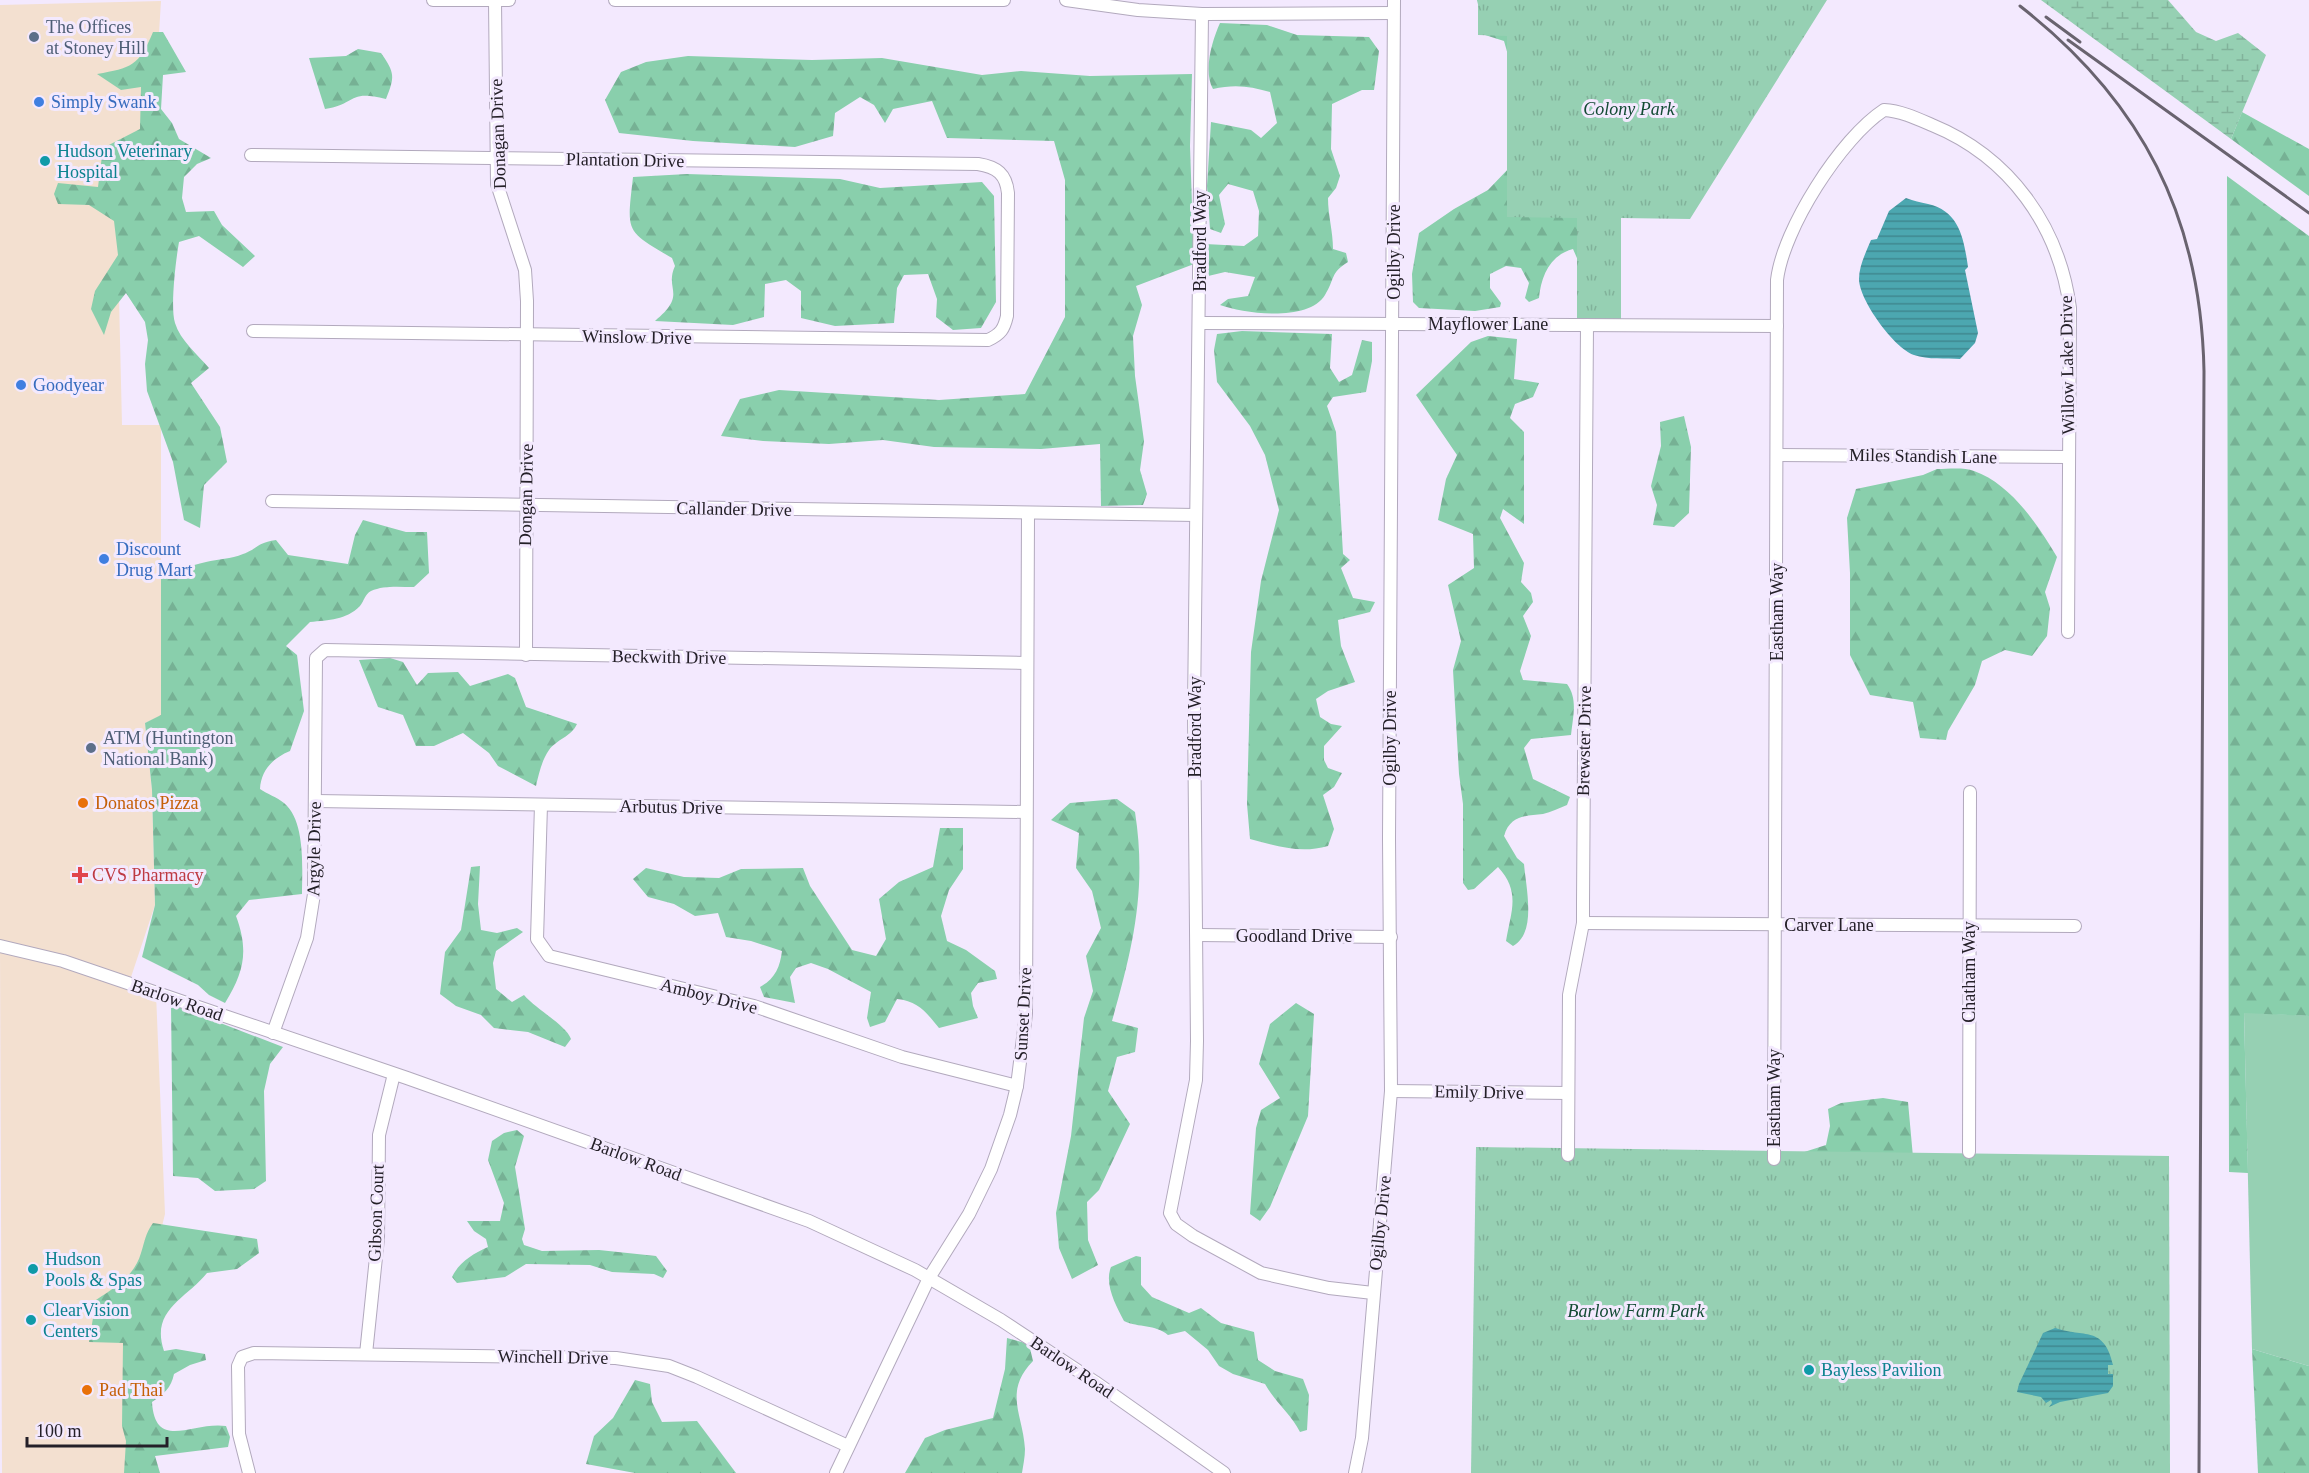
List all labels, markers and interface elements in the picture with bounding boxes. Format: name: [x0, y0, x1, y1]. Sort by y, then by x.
place label: The Offices at Stoney Hill: [46, 17, 146, 58]
marker: The Offices at Stoney Hill: [27, 30, 41, 44]
street label: Donagan Drive: [486, 78, 510, 190]
place label: Simply Swank: [51, 92, 157, 112]
marker: Simply Swank: [32, 95, 46, 109]
park label: Colony Park: [1583, 99, 1676, 119]
place label: Hudson Veterinary Hospital: [57, 141, 192, 182]
street label: Plantation Drive: [566, 149, 684, 171]
marker: Hudson Veterinary Hospital: [38, 154, 52, 168]
street label: Bradford Way: [1190, 190, 1210, 292]
street label: Ogilby Drive: [1384, 204, 1404, 300]
street label: Willow Lake Drive: [2056, 295, 2078, 435]
street label: Mayflower Lane: [1428, 314, 1548, 334]
street label: Winslow Drive: [582, 326, 692, 348]
place label: Goodyear: [33, 375, 104, 395]
marker: Goodyear: [14, 378, 28, 392]
street label: Dongan Drive: [515, 444, 537, 546]
street label: Miles Standish Lane: [1849, 445, 1997, 467]
street label: Callander Drive: [676, 498, 792, 520]
place label: Discount Drug Mart: [116, 539, 192, 580]
marker: Discount Drug Mart: [97, 552, 111, 566]
street label: Eastham Way: [1767, 563, 1787, 661]
street label: Beckwith Drive: [612, 646, 726, 668]
street label: Bradford Way: [1185, 676, 1205, 778]
street label: Brewster Drive: [1573, 686, 1595, 796]
street label: Ogilby Drive: [1380, 690, 1400, 786]
place label: ATM (Huntington National Bank): [103, 728, 234, 770]
marker: ATM (Huntington National Bank): [84, 741, 98, 755]
place label: Donatos Pizza: [95, 793, 198, 813]
marker: Donatos Pizza: [76, 796, 90, 810]
street label: Arbutus Drive: [619, 796, 723, 818]
street label: Argyle Drive: [303, 801, 325, 897]
place label: CVS Pharmacy: [92, 865, 204, 885]
marker: CVS Pharmacy: [73, 868, 87, 882]
street label: Carver Lane: [1784, 915, 1874, 935]
street label: Chatham Way: [1959, 921, 1979, 1023]
street label: Goodland Drive: [1236, 926, 1352, 946]
street label: Sunset Drive: [1011, 967, 1035, 1061]
street label: Amboy Drive: [658, 974, 760, 1018]
street label: Barlow Road: [129, 975, 225, 1025]
street label: Eastham Way: [1764, 1049, 1784, 1147]
street label: Emily Drive: [1434, 1081, 1524, 1103]
street label: Barlow Road: [588, 1133, 684, 1185]
street label: Gibson Court: [364, 1164, 388, 1262]
street label: Ogilby Drive: [1365, 1174, 1395, 1272]
place label: Hudson Pools & Spas: [45, 1249, 142, 1290]
marker: Hudson Pools & Spas: [26, 1262, 40, 1276]
place label: ClearVision Centers: [43, 1300, 129, 1341]
park label: Barlow Farm Park: [1568, 1301, 1706, 1321]
marker: ClearVision Centers: [24, 1313, 38, 1327]
street label: Barlow Road: [1027, 1332, 1117, 1402]
street label: Winchell Drive: [497, 1346, 609, 1368]
place label: Bayless Pavilion: [1821, 1360, 1942, 1380]
marker: Bayless Pavilion: [1802, 1363, 1816, 1377]
place label: Pad Thai: [99, 1380, 163, 1400]
marker: Pad Thai: [80, 1383, 94, 1397]
scale bar: [27, 1410, 166, 1448]
text: 100 m: [36, 1421, 82, 1441]

